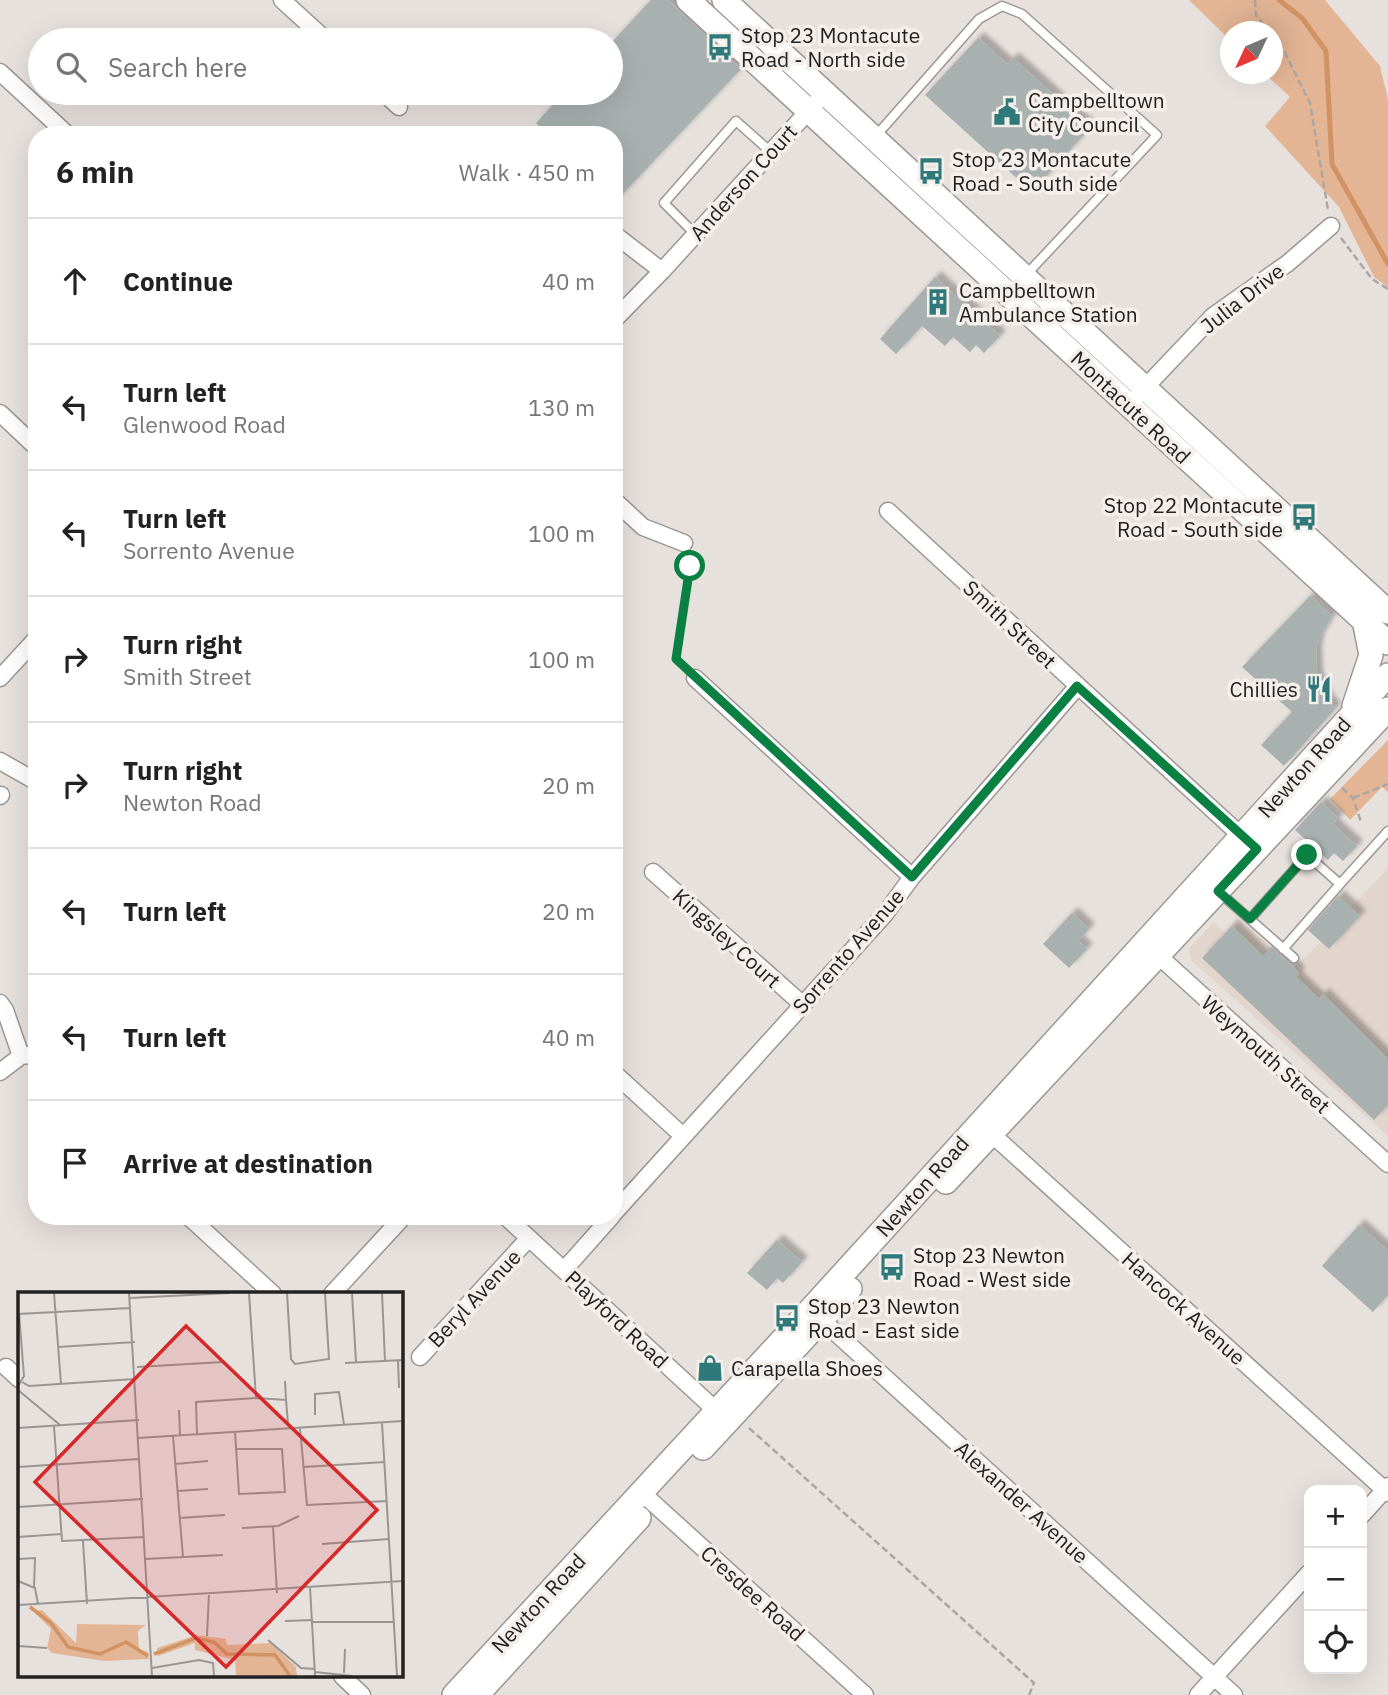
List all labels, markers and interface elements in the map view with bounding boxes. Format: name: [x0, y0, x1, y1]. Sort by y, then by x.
place label: Stop 23 Montacute Road - North side: [741, 21, 920, 73]
north arrow: [1220, 21, 1283, 84]
search box: [28, 28, 623, 105]
bus stop icon: Stop 23 Montacute Road - North side: [705, 32, 735, 62]
icon: search: [52, 48, 90, 86]
text: Search here: [108, 50, 247, 84]
place label: Campbelltown City Council: [1028, 86, 1165, 138]
public building icon: Campbelltown City Council: [992, 97, 1022, 127]
street label: Anderson Court: [683, 118, 803, 246]
place label: Stop 23 Montacute Road - South side: [952, 145, 1131, 197]
text: 6 min: [56, 152, 134, 191]
bus stop icon: Stop 23 Montacute Road - South side: [916, 156, 946, 186]
text: Walk · 450 m: [459, 157, 595, 187]
street label: Julia Drive: [1195, 257, 1289, 339]
icon: ahead: [56, 262, 94, 300]
text: Continue: [123, 264, 233, 298]
text: 40 m: [542, 266, 595, 296]
place label: Campbelltown Ambulance Station: [959, 276, 1138, 328]
building icon: Campbelltown Ambulance Station: [923, 287, 953, 317]
street label: Montacute Road: [1065, 344, 1197, 470]
text: Turn left: [123, 375, 226, 409]
icon: left: [56, 388, 94, 426]
text: 130 m: [528, 392, 595, 422]
text: Glenwood Road: [123, 409, 286, 439]
place label: Stop 22 Montacute Road - South side: [1104, 491, 1283, 543]
text: Turn left: [123, 501, 226, 535]
bus stop icon: Stop 22 Montacute Road - South side: [1289, 502, 1319, 532]
icon: left: [56, 514, 94, 552]
text: 100 m: [528, 518, 595, 548]
text: Sorrento Avenue: [123, 535, 295, 565]
route start: [674, 550, 705, 581]
street label: Smith Street: [957, 574, 1063, 674]
text: Turn right: [123, 627, 242, 661]
icon: right: [56, 640, 94, 678]
text: 100 m: [528, 644, 595, 674]
text: Smith Street: [123, 661, 252, 691]
restaurant icon: Chillies: [1304, 674, 1334, 704]
place label: Chillies: [1229, 675, 1298, 703]
street label: Newton Road: [1251, 711, 1357, 823]
text: Turn right: [123, 753, 242, 787]
icon: right: [56, 766, 94, 804]
text: 20 m: [542, 770, 595, 800]
text: Newton Road: [123, 787, 262, 817]
route end: [1291, 839, 1322, 870]
street label: Kingsley Court: [667, 882, 787, 994]
street label: Sorrento Avenue: [786, 883, 910, 1019]
icon: left: [56, 892, 94, 930]
text: Turn left: [123, 894, 226, 928]
text: 20 m: [542, 896, 595, 926]
street label: Weymouth Street: [1196, 989, 1336, 1119]
icon: left: [56, 1018, 94, 1056]
text: Turn left: [123, 1020, 226, 1054]
text: 40 m: [542, 1022, 595, 1052]
street label: Newton Road: [869, 1130, 975, 1242]
icon: arrive: [56, 1144, 94, 1182]
text: Arrive at destination: [123, 1146, 373, 1180]
place label: Stop 23 Newton Road - West side: [913, 1241, 1071, 1293]
street label: Beryl Avenue: [421, 1243, 527, 1353]
street label: Hancock Avenue: [1116, 1245, 1252, 1371]
bus stop icon: Stop 23 Newton Road - West side: [877, 1252, 907, 1282]
street label: Playford Road: [559, 1264, 675, 1374]
inset map: [18, 1292, 402, 1678]
place label: Stop 23 Newton Road - East side: [808, 1292, 960, 1344]
bus stop icon: Stop 23 Newton Road - East side: [772, 1303, 802, 1333]
shop icon: Carapella Shoes: [695, 1353, 725, 1383]
place label: Carapella Shoes: [731, 1354, 883, 1382]
street label: Alexander Avenue: [949, 1434, 1095, 1570]
map controls: [1304, 1485, 1367, 1674]
button: +: [1304, 1485, 1367, 1548]
street label: Cresdee Road: [695, 1539, 811, 1647]
street label: Newton Road: [485, 1547, 591, 1659]
button: −: [1304, 1548, 1367, 1611]
button: locate: [1304, 1611, 1367, 1674]

